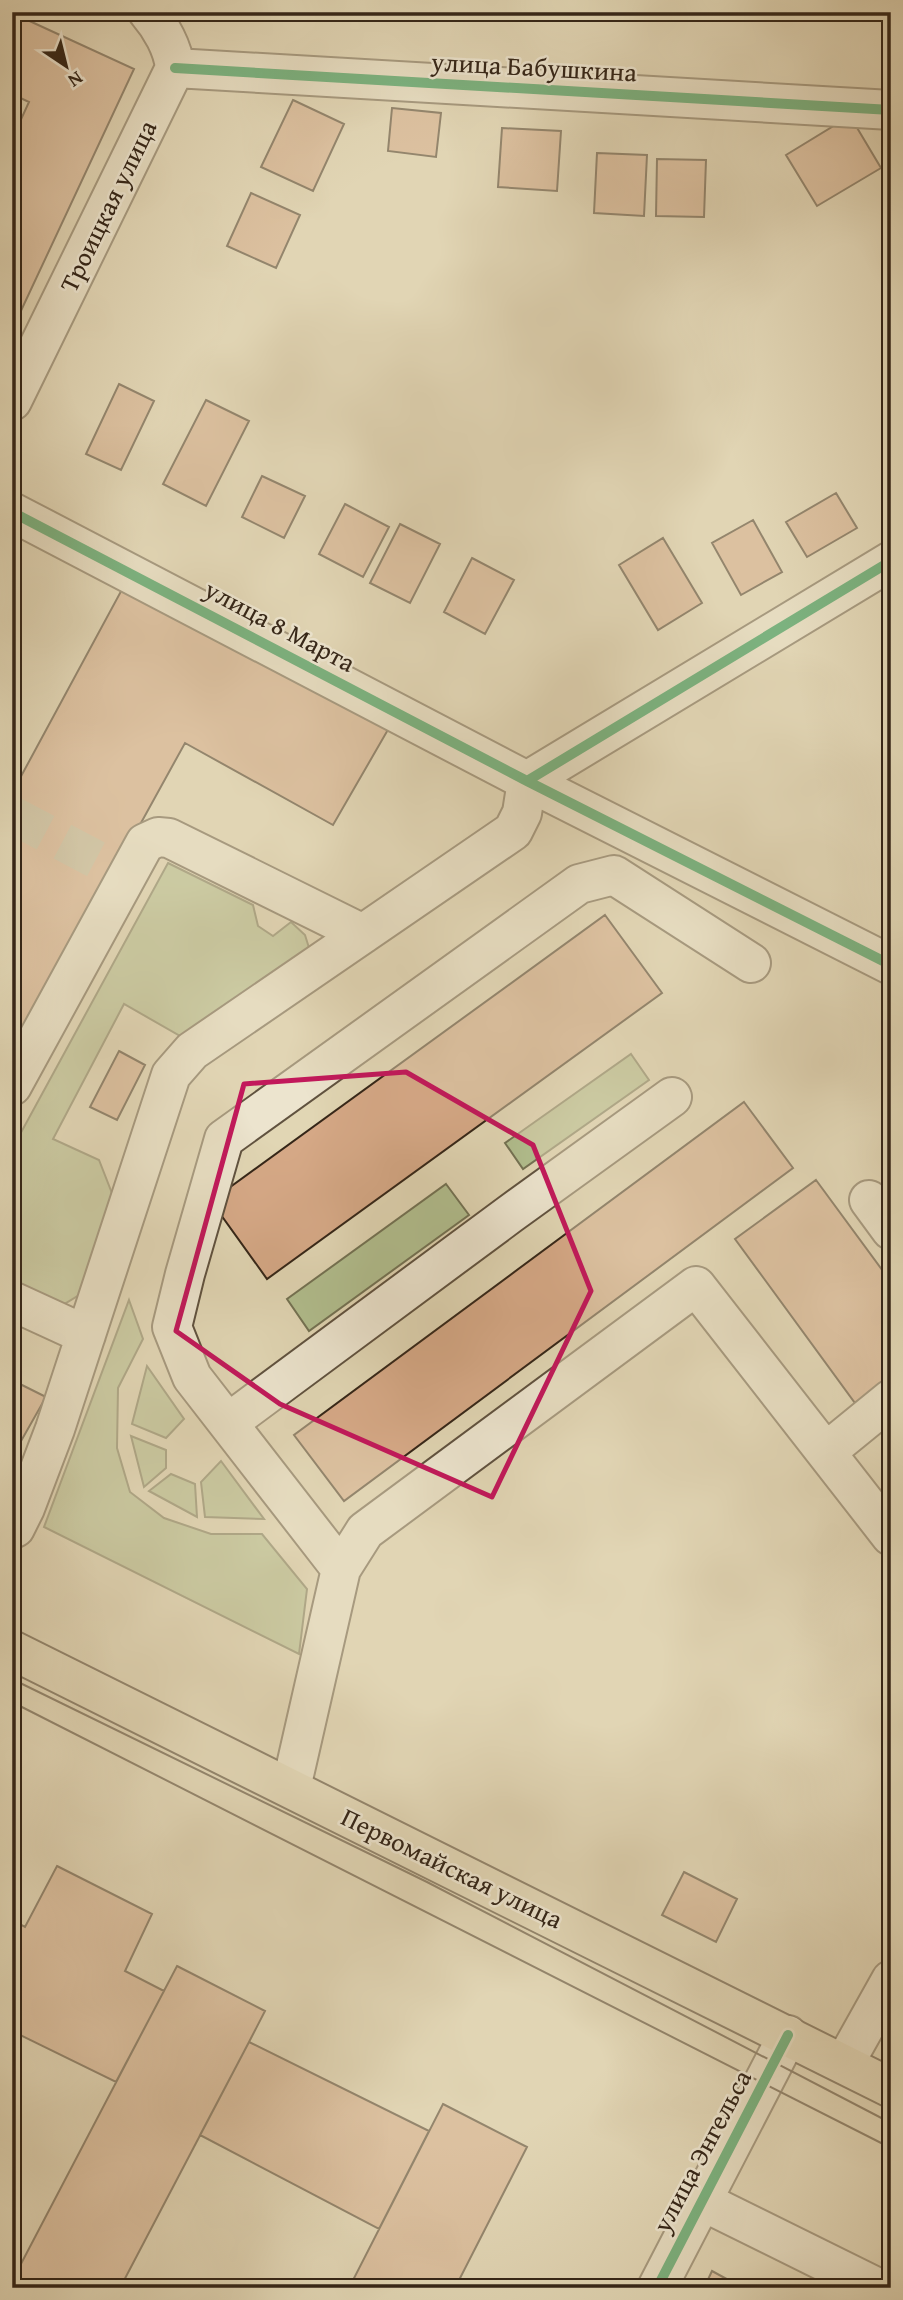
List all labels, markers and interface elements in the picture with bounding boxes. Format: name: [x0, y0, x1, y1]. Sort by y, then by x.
north arrow: [32, 32, 102, 102]
street label: улица Бабушкина: [429, 42, 638, 91]
text: N: [62, 65, 89, 95]
street label: Троицкая улица: [49, 113, 166, 298]
street label: улица 8 Марта: [197, 569, 363, 682]
street label: Первомайская улица: [335, 1797, 570, 1938]
street label: улица Энгельса: [642, 2062, 761, 2240]

